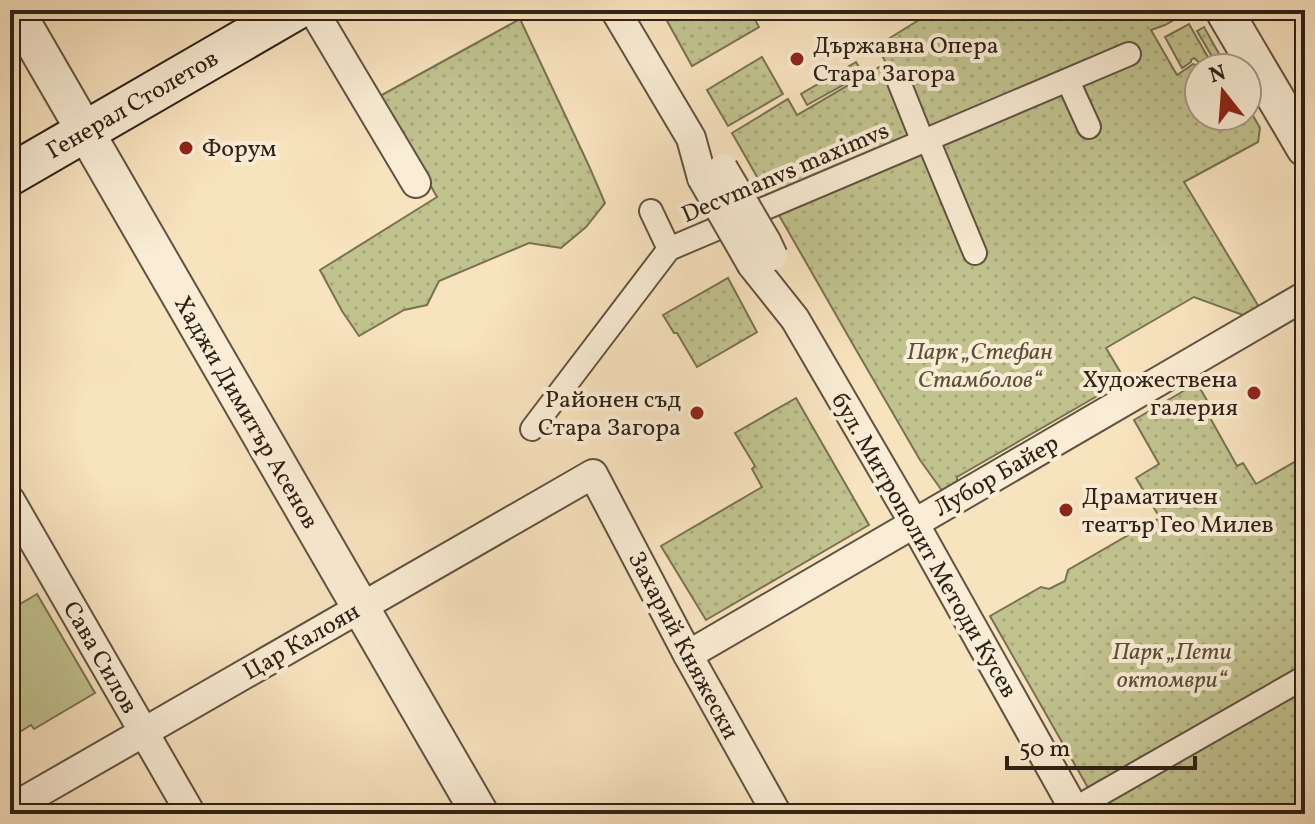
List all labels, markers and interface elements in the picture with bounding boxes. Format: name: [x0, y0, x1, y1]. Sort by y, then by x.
place label: Държавна Опера Стара Загора: [813, 30, 999, 92]
street label: Генерал Столетов: [41, 43, 225, 169]
marker: Държавна Опера Стара Загора: [788, 50, 806, 68]
north arrow: [1183, 52, 1263, 132]
text: N: [1206, 58, 1230, 92]
street label: Decvmanvs maximvs: [677, 115, 895, 233]
place label: Форум: [202, 133, 277, 167]
marker: Форум: [177, 139, 195, 157]
street label: Хаджи Димитър Асенов: [165, 290, 326, 536]
park label: Парк „Стефан Стамболов“: [907, 336, 1053, 398]
place label: Художествена галерия: [1082, 364, 1238, 426]
place label: Районен съд Стара Загора: [538, 384, 681, 446]
marker: Художествена галерия: [1245, 384, 1263, 402]
street label: бул. Митрополит Методи Кусев: [822, 387, 1025, 705]
marker: Районен съд Стара Загора: [688, 404, 706, 422]
street label: Лубор Байер: [928, 427, 1066, 526]
place label: Драматичен театър Гео Милев: [1082, 481, 1274, 543]
marker: Драматичен театър Гео Милев: [1057, 501, 1075, 519]
street label: Захарий Княжески: [618, 546, 746, 746]
street label: Сава Силов: [53, 595, 145, 721]
street label: Цар Калоян: [237, 596, 367, 690]
park label: Парк „Пети октомври“: [1112, 636, 1232, 698]
scale bar: [1007, 720, 1195, 770]
text: 50 m: [1019, 733, 1071, 767]

